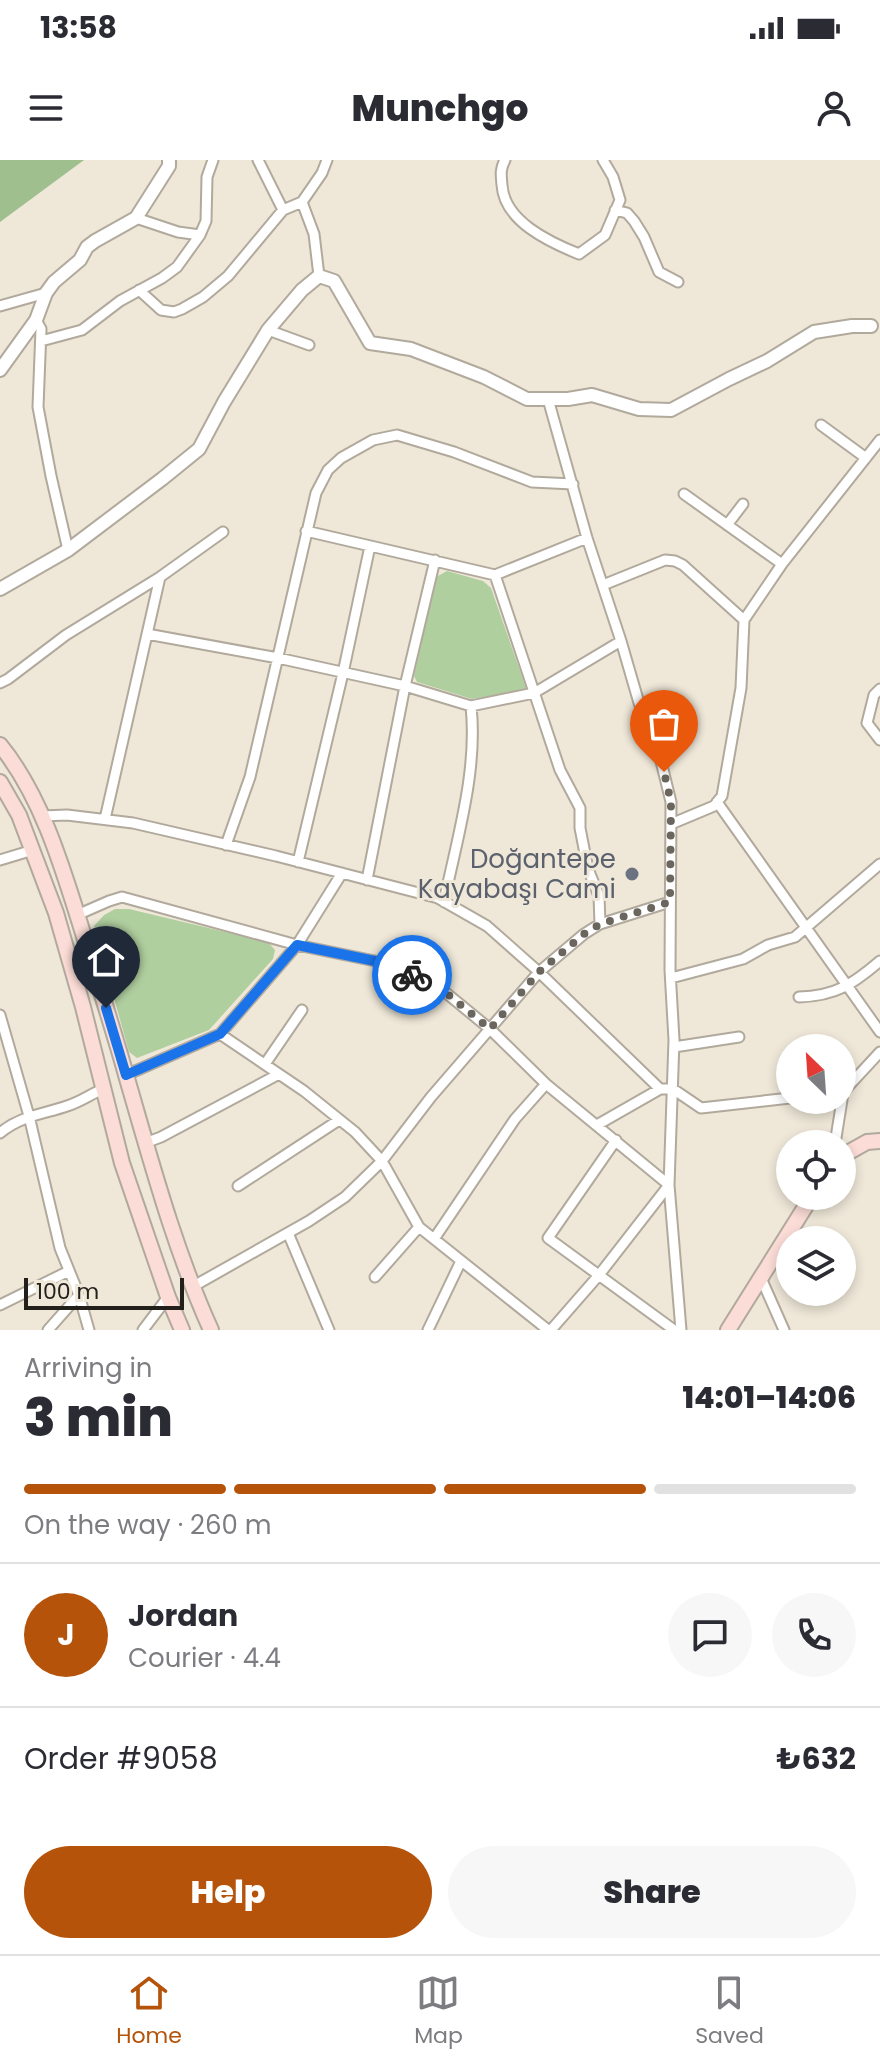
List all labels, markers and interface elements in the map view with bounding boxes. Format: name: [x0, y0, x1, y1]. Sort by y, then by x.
text: 13:58: [40, 6, 117, 49]
text: Munchgo: [352, 83, 528, 134]
icon: menu: [24, 86, 68, 130]
icon: person: [812, 86, 856, 130]
pin: [630, 690, 698, 772]
icon: bag: [642, 702, 686, 746]
place label: Doğantepe Kayabaşı Cami: [418, 841, 616, 907]
marker: Doğantepe Kayabaşı Cami: [623, 865, 641, 883]
pin: [72, 926, 140, 1008]
courier: [372, 935, 452, 1015]
icon: home: [84, 938, 128, 982]
icon: bike: [390, 953, 434, 997]
north arrow: [776, 1034, 856, 1114]
map controls: [776, 1034, 856, 1306]
button: locate: [776, 1130, 856, 1210]
button: layers: [776, 1226, 856, 1306]
scale bar: [24, 1274, 184, 1310]
text: 100 m: [36, 1276, 99, 1307]
text: Arriving in: [24, 1350, 153, 1386]
text: 14:01–14:06: [682, 1376, 856, 1419]
text: 3 min: [24, 1381, 173, 1454]
text: On the way · 260 m: [24, 1507, 272, 1543]
button: chat: [668, 1593, 752, 1677]
button: phone: [772, 1593, 856, 1677]
text: Jordan: [128, 1594, 238, 1637]
text: J: [57, 1613, 75, 1656]
text: Courier · 4.4: [128, 1640, 281, 1676]
text: Order #9058: [24, 1737, 218, 1780]
text: ₺632: [777, 1737, 856, 1780]
button: Help: [24, 1846, 432, 1938]
button: Share: [448, 1846, 856, 1938]
tab: Home: [116, 1971, 182, 2052]
tab: Map: [414, 1971, 463, 2052]
tab: Saved: [695, 1971, 764, 2052]

